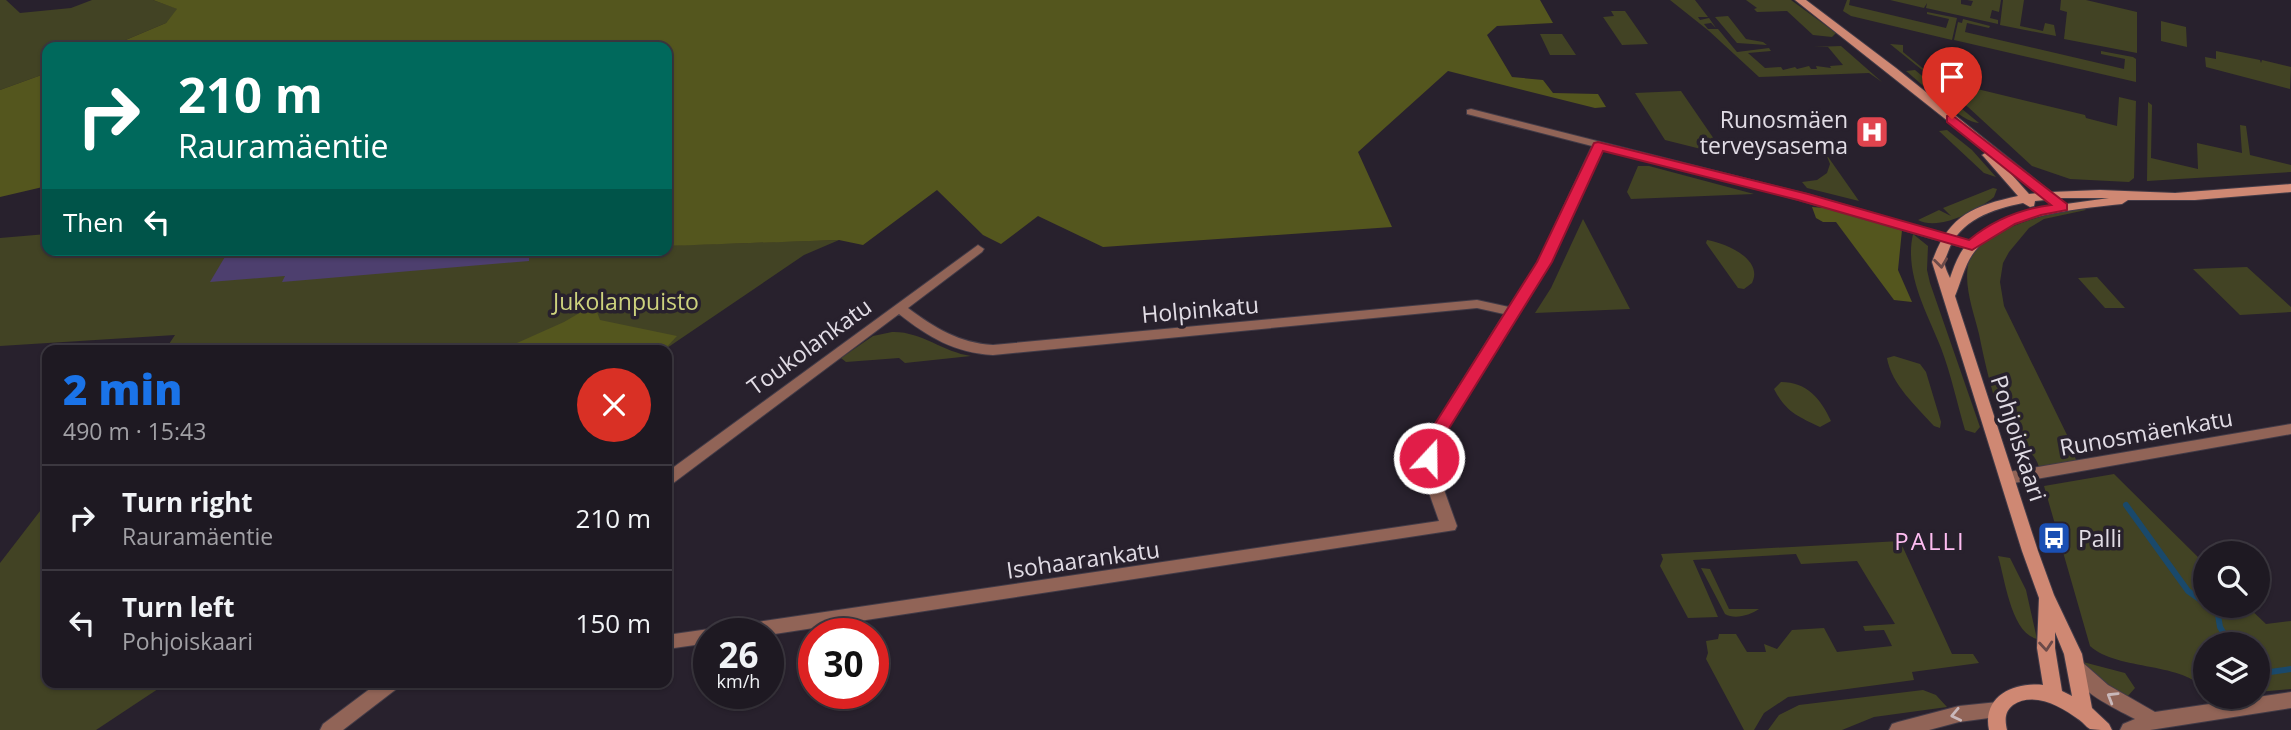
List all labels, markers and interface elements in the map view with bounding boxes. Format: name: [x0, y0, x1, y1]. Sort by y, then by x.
pin: [1922, 47, 1982, 119]
icon: arrive: [1933, 58, 1971, 96]
text: 210 m: [178, 61, 323, 127]
icon: right: [63, 70, 154, 161]
place label: Runosmäen terveysasema: [1700, 103, 1848, 161]
hospital icon: Runosmäen terveysasema: [1853, 113, 1891, 151]
text: Rauramäentie: [178, 124, 388, 167]
icon: left: [138, 203, 176, 241]
text: Then: [63, 204, 124, 240]
one-way arrow: [1933, 258, 1948, 269]
park label: Jukolanpuisto: [551, 285, 699, 317]
street label: Holpinkatu: [1140, 288, 1260, 330]
street label: Toukolankatu: [740, 290, 878, 402]
text: 2 min: [63, 360, 182, 417]
button: close: [577, 368, 651, 442]
street label: Pohjoiskaari: [1984, 371, 2054, 505]
street label: Runosmäenkatu: [2057, 401, 2235, 463]
text: 490 m · 15:43: [63, 415, 206, 447]
position arrow: [1392, 421, 1466, 495]
text: Turn right: [122, 484, 253, 520]
icon: right: [63, 499, 101, 537]
text: 210 m: [576, 500, 651, 536]
bus stop icon: Palli: [2035, 519, 2073, 557]
text: Rauramäentie: [122, 520, 273, 552]
place label: Palli: [2078, 522, 2122, 554]
district label: PALLI: [1894, 524, 1966, 557]
street label: Isohaarankatu: [1004, 532, 1162, 586]
map controls: [2193, 541, 2270, 709]
button: search: [2193, 541, 2270, 618]
text: Turn left: [122, 589, 234, 625]
icon: left: [63, 604, 101, 642]
text: 150 m: [576, 605, 651, 641]
speed limit sign: 30: [798, 618, 889, 709]
text: Pohjoiskaari: [122, 625, 253, 657]
text: 26: [718, 631, 759, 678]
button: layers: [2193, 632, 2270, 709]
one-way arrow: [2038, 641, 2053, 652]
text: km/h: [717, 669, 760, 693]
one-way arrow: [2106, 692, 2119, 705]
one-way arrow: [1951, 707, 1963, 722]

